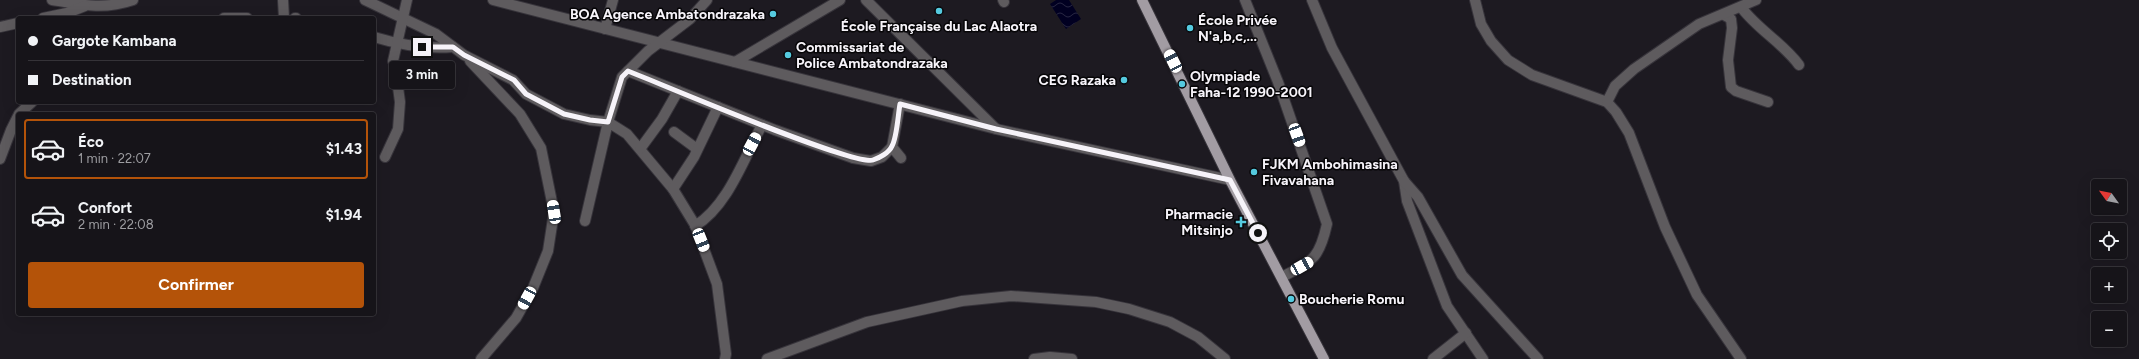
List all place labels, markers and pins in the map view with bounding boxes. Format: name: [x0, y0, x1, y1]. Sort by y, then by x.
place label: BOA Agence Ambatondrazaka: [570, 6, 765, 23]
marker: École Française du Lac Alaotra: [934, 6, 944, 16]
marker: BOA Agence Ambatondrazaka: [768, 9, 778, 19]
place label: École Privée N'a,b,c,...: [1198, 12, 1277, 45]
place label: École Française du Lac Alaotra: [841, 18, 1037, 35]
marker: École Privée N'a,b,c,...: [1185, 23, 1195, 33]
place label: Commissariat de Police Ambatondrazaka: [796, 39, 948, 72]
marker: Commissariat de Police Ambatondrazaka: [783, 50, 793, 60]
place label: Olympiade Faha-12 1990-2001: [1190, 68, 1313, 101]
place label: CEG Razaka: [1039, 72, 1116, 89]
marker: CEG Razaka: [1119, 75, 1129, 85]
marker: Olympiade Faha-12 1990-2001: [1177, 79, 1187, 89]
place label: FJKM Ambohimasina Fivavahana: [1262, 156, 1398, 189]
marker: FJKM Ambohimasina Fivavahana: [1249, 167, 1259, 177]
place label: Pharmacie Mitsinjo: [1165, 206, 1233, 239]
marker: Pharmacie Mitsinjo: [1236, 217, 1246, 227]
place label: Boucherie Romu: [1299, 291, 1404, 308]
marker: Boucherie Romu: [1286, 294, 1296, 304]

